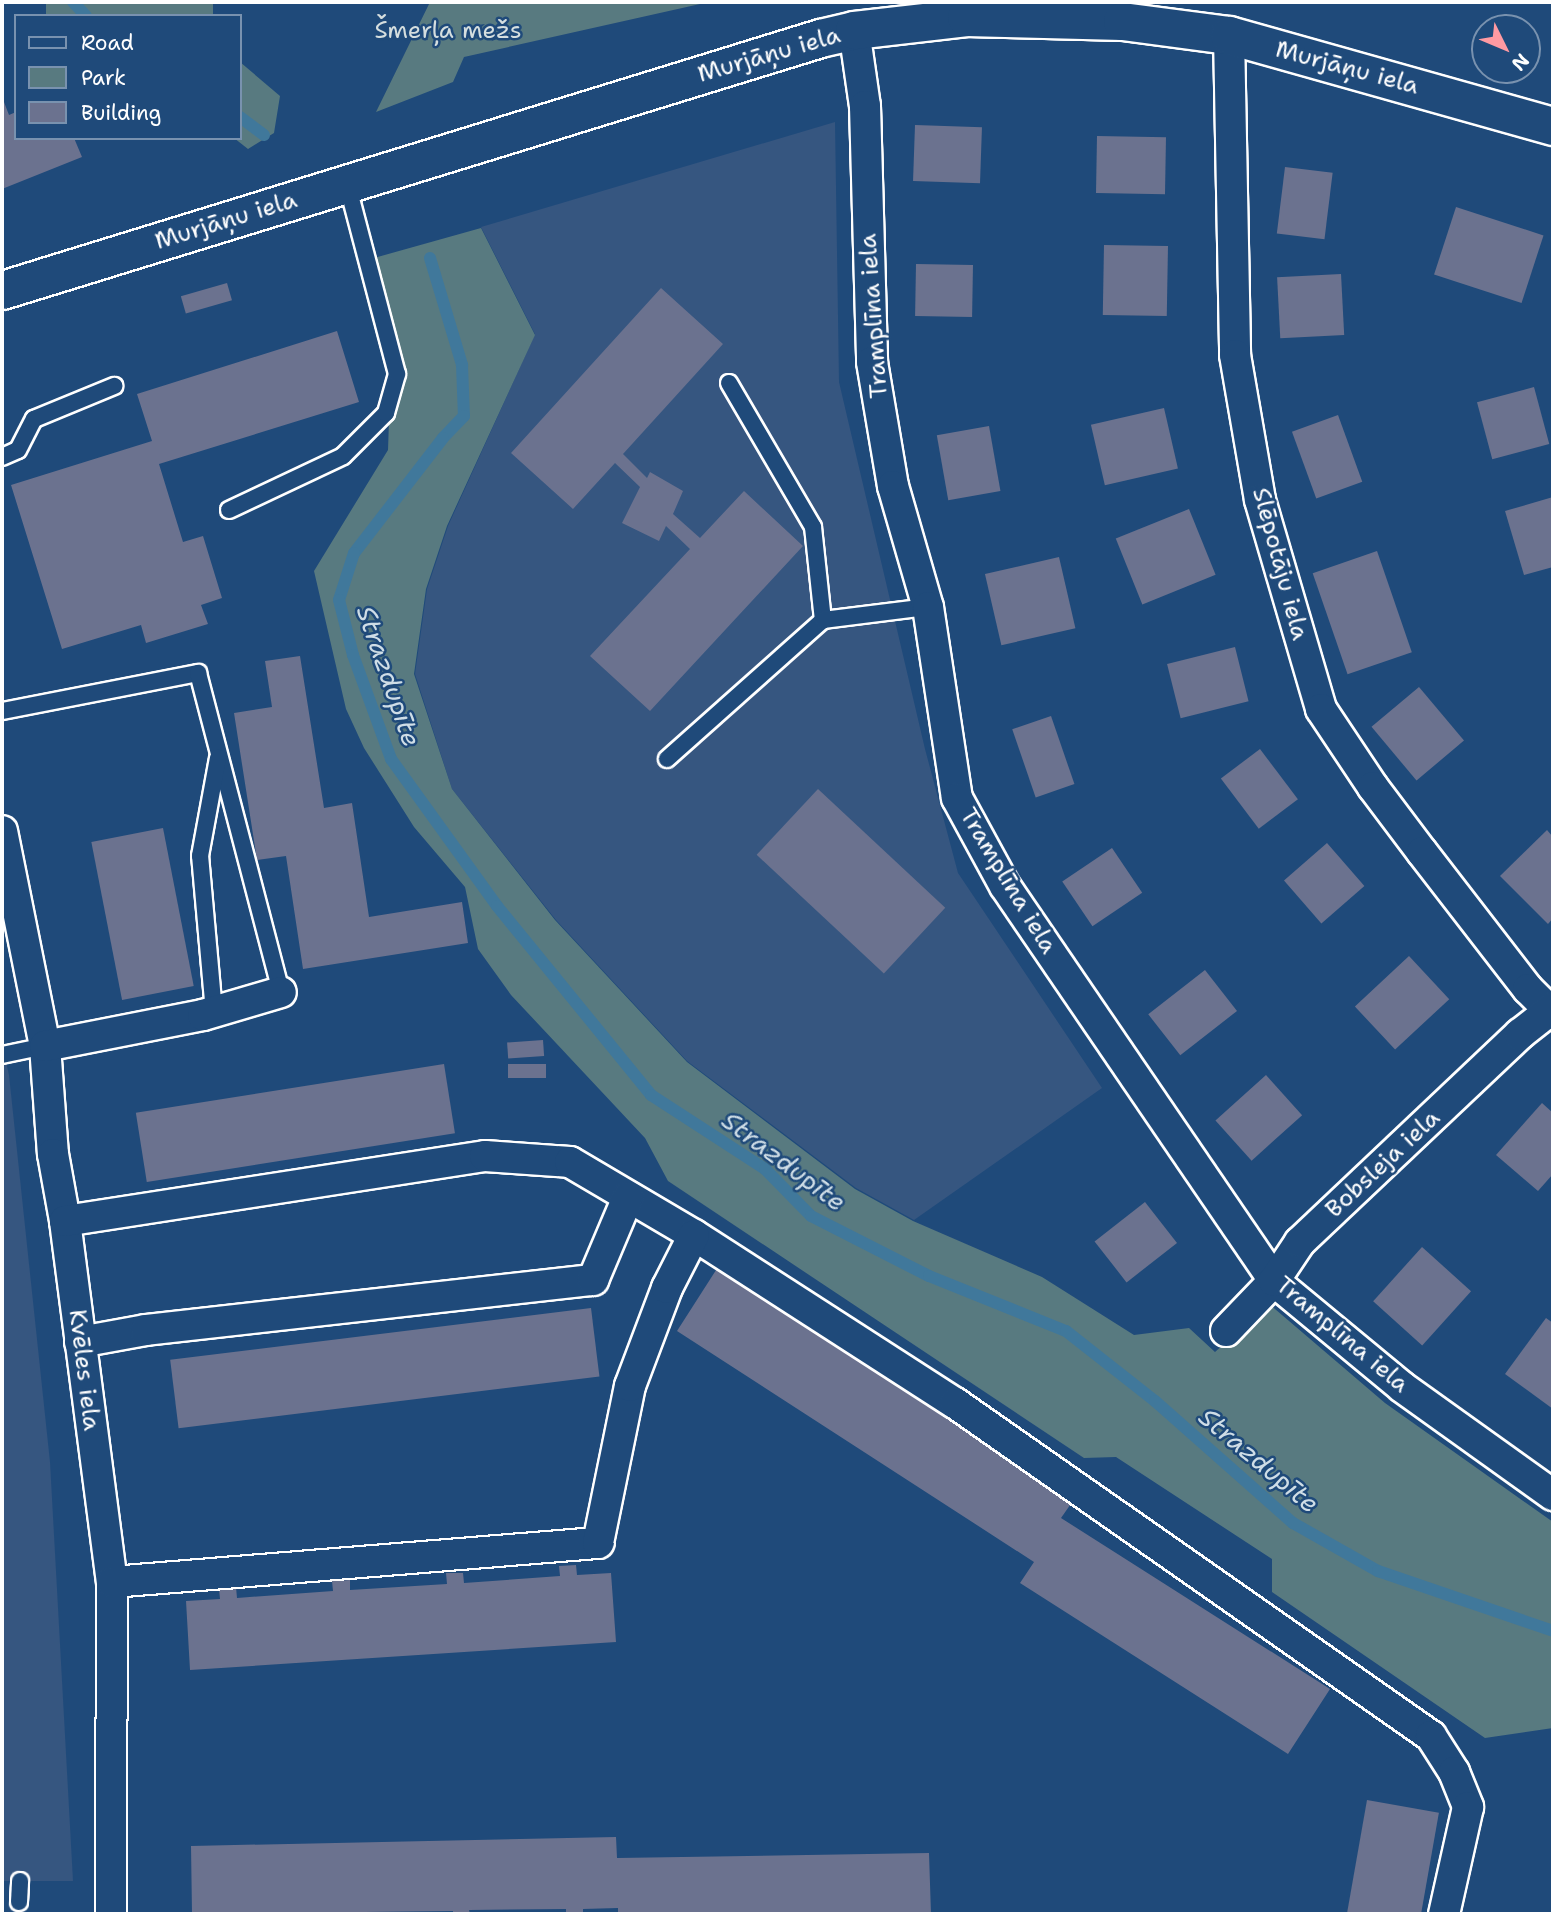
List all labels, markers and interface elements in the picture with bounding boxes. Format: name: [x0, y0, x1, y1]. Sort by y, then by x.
legend: [14, 14, 242, 140]
north arrow: [1471, 14, 1541, 84]
park label: Šmerļa mežs: [374, 17, 522, 45]
street label: Murjāņu iela: [694, 21, 844, 89]
text: Road: [81, 29, 134, 57]
street label: Murjāņu iela: [1272, 35, 1422, 101]
text: N: [1506, 48, 1535, 76]
text: Park: [81, 64, 126, 92]
text: Building: [81, 99, 161, 127]
street label: Murjāņu iela: [152, 186, 300, 256]
street label: Tramplīna iela: [854, 233, 894, 399]
street label: Slēpotāju iela: [1246, 485, 1314, 643]
water label: Strazdupīte: [350, 601, 428, 751]
street label: Tramplīna iela: [953, 803, 1063, 959]
water label: Strazdupīte: [716, 1104, 852, 1218]
street label: Bobsleja iela: [1320, 1104, 1446, 1224]
street label: Tramplīna iela: [1270, 1271, 1414, 1399]
street label: Kvēles iela: [62, 1308, 106, 1432]
water label: Strazdupīte: [1193, 1401, 1325, 1519]

